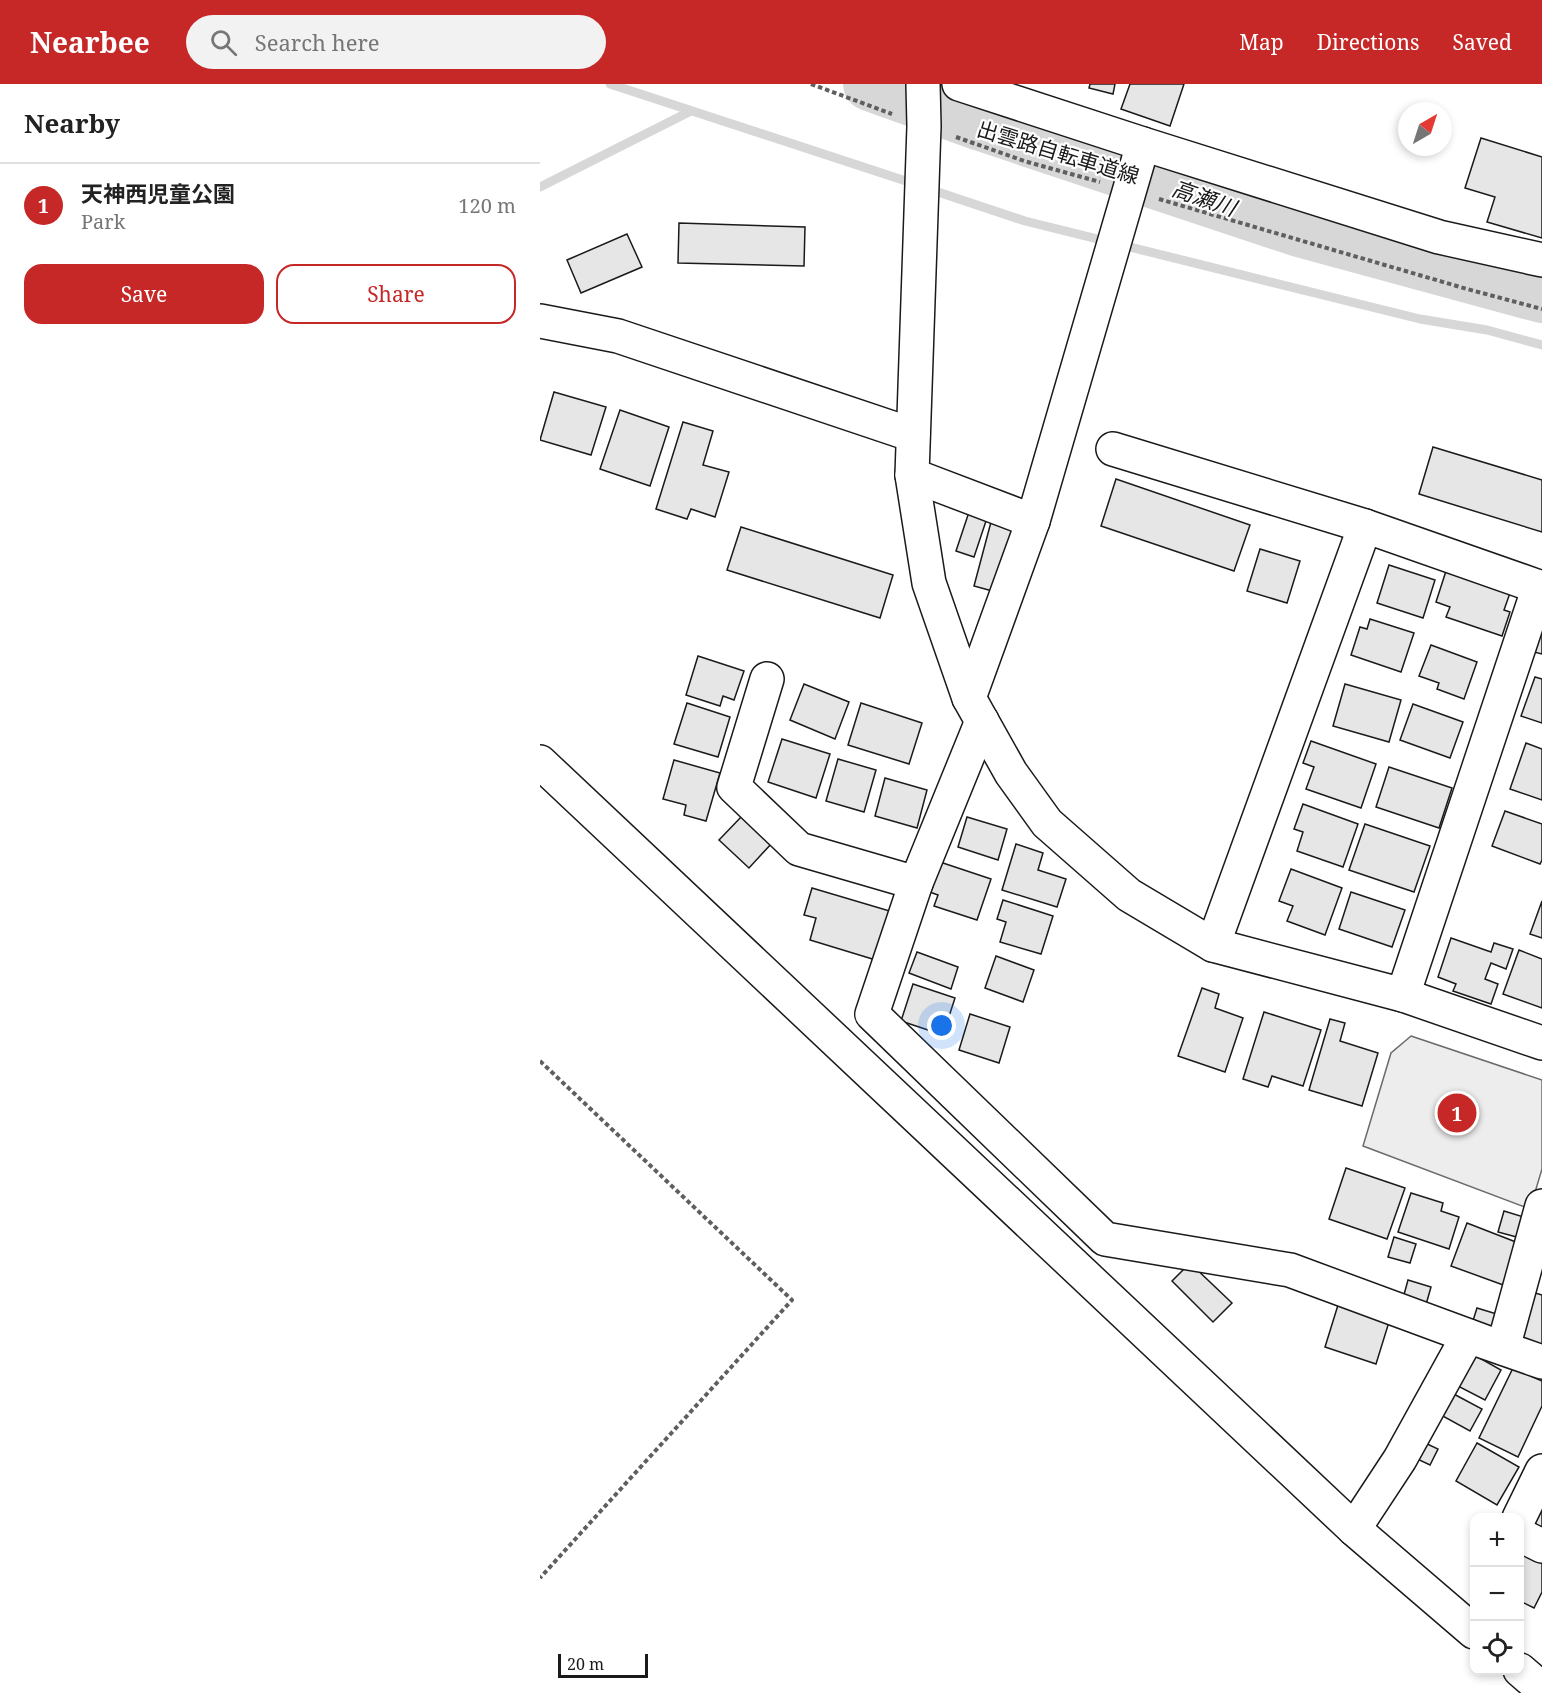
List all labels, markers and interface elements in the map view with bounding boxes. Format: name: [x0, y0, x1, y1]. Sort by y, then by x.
search box: [186, 15, 606, 69]
text: Nearbee: [30, 23, 150, 61]
icon: search: [207, 26, 240, 59]
text: Search here: [255, 27, 380, 57]
text: Map: [1239, 28, 1284, 56]
text: Directions: [1317, 28, 1419, 56]
text: Saved: [1452, 28, 1512, 56]
north arrow: [1398, 102, 1452, 156]
text: Nearby: [24, 105, 120, 141]
street label: 出雲路自転車道線: [974, 114, 1143, 190]
water label: 高瀬川: [1168, 172, 1242, 223]
text: 天神西児童公園: [81, 178, 235, 208]
text: 1: [38, 192, 49, 219]
text: 120 m: [458, 192, 516, 219]
text: Park: [81, 208, 125, 235]
button: Save: [24, 264, 264, 324]
button: Share: [276, 264, 516, 324]
your location: [927, 1011, 956, 1040]
pin: 1: [1438, 1090, 1476, 1136]
map controls: [1470, 1513, 1524, 1675]
button: +: [1470, 1513, 1524, 1567]
button: −: [1470, 1567, 1524, 1621]
button: locate: [1470, 1621, 1524, 1675]
scale bar: [558, 1651, 648, 1678]
text: 20 m: [567, 1653, 604, 1675]

